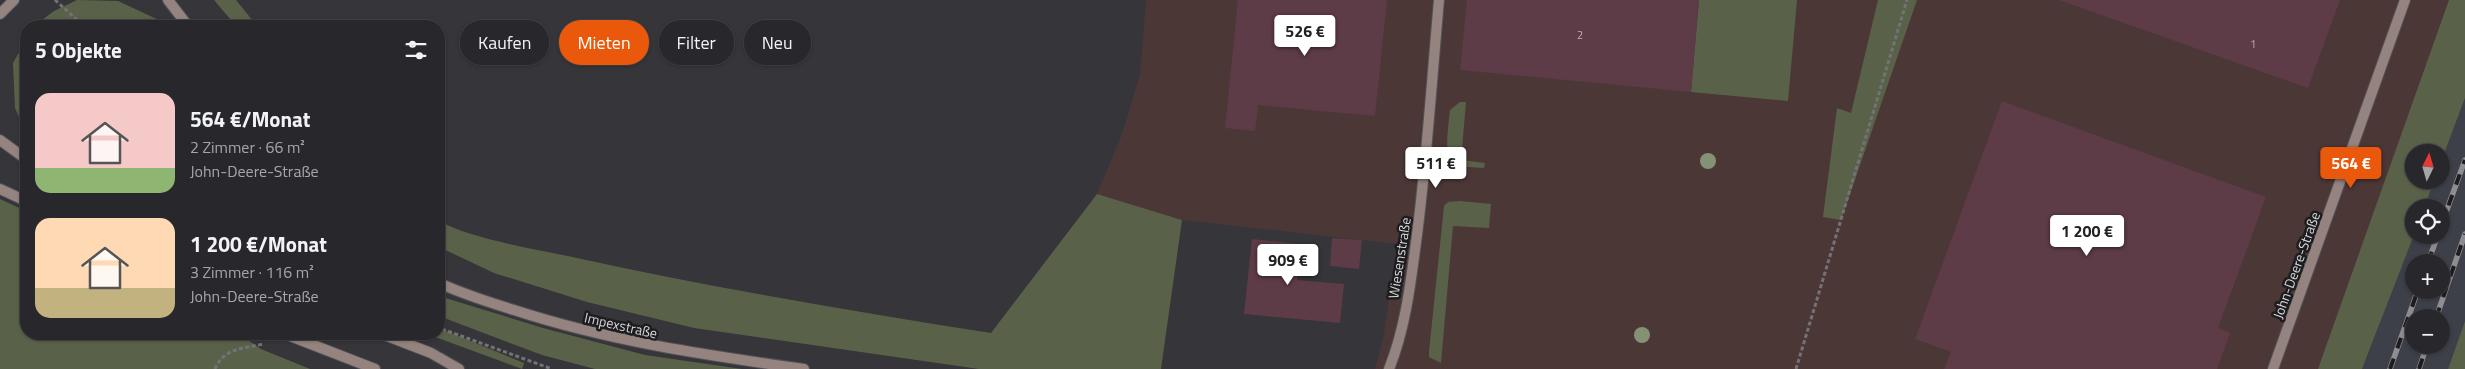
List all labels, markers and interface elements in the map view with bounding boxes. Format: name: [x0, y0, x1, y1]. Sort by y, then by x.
pin: 526 €: [1270, 15, 1340, 57]
text: 526 €: [1285, 19, 1325, 43]
chip: Kaufen: [460, 20, 549, 65]
chip: Mieten: [559, 20, 649, 65]
chip: Filter: [659, 20, 734, 65]
chip: Neu: [744, 20, 811, 65]
house number: 2: [1577, 27, 1583, 43]
text: 5 Objekte: [35, 34, 122, 66]
icon: filters: [402, 36, 430, 64]
house number: 1: [2250, 36, 2256, 52]
text: 564 €/Monat: [190, 103, 311, 135]
icon: home: [75, 113, 135, 173]
text: 2 Zimmer · 66 m²: [190, 135, 305, 159]
north arrow: [2405, 144, 2450, 189]
map controls: [2405, 144, 2450, 354]
pin: 511 €: [1401, 146, 1471, 189]
pin: 564 €: [2316, 146, 2386, 189]
text: 511 €: [1416, 151, 1456, 175]
text: 564 €: [2331, 151, 2371, 175]
text: John-Deere-Straße: [190, 159, 319, 183]
button: locate: [2405, 199, 2450, 244]
street label: John-Deere-Straße: [2267, 209, 2325, 321]
pin: 1 200 €: [2041, 214, 2133, 257]
street label: Wiesenstraße: [1382, 216, 1416, 300]
text: 1 200 €: [2061, 219, 2113, 243]
text: 1 200 €/Monat: [190, 228, 327, 260]
icon: home: [75, 238, 135, 298]
pin: 909 €: [1253, 244, 1323, 286]
text: 909 €: [1268, 248, 1308, 272]
button: +: [2405, 254, 2450, 299]
text: 3 Zimmer · 116 m²: [190, 260, 314, 284]
text: John-Deere-Straße: [190, 284, 319, 308]
street label: Impexstraße: [582, 306, 660, 344]
button: −: [2405, 309, 2450, 354]

